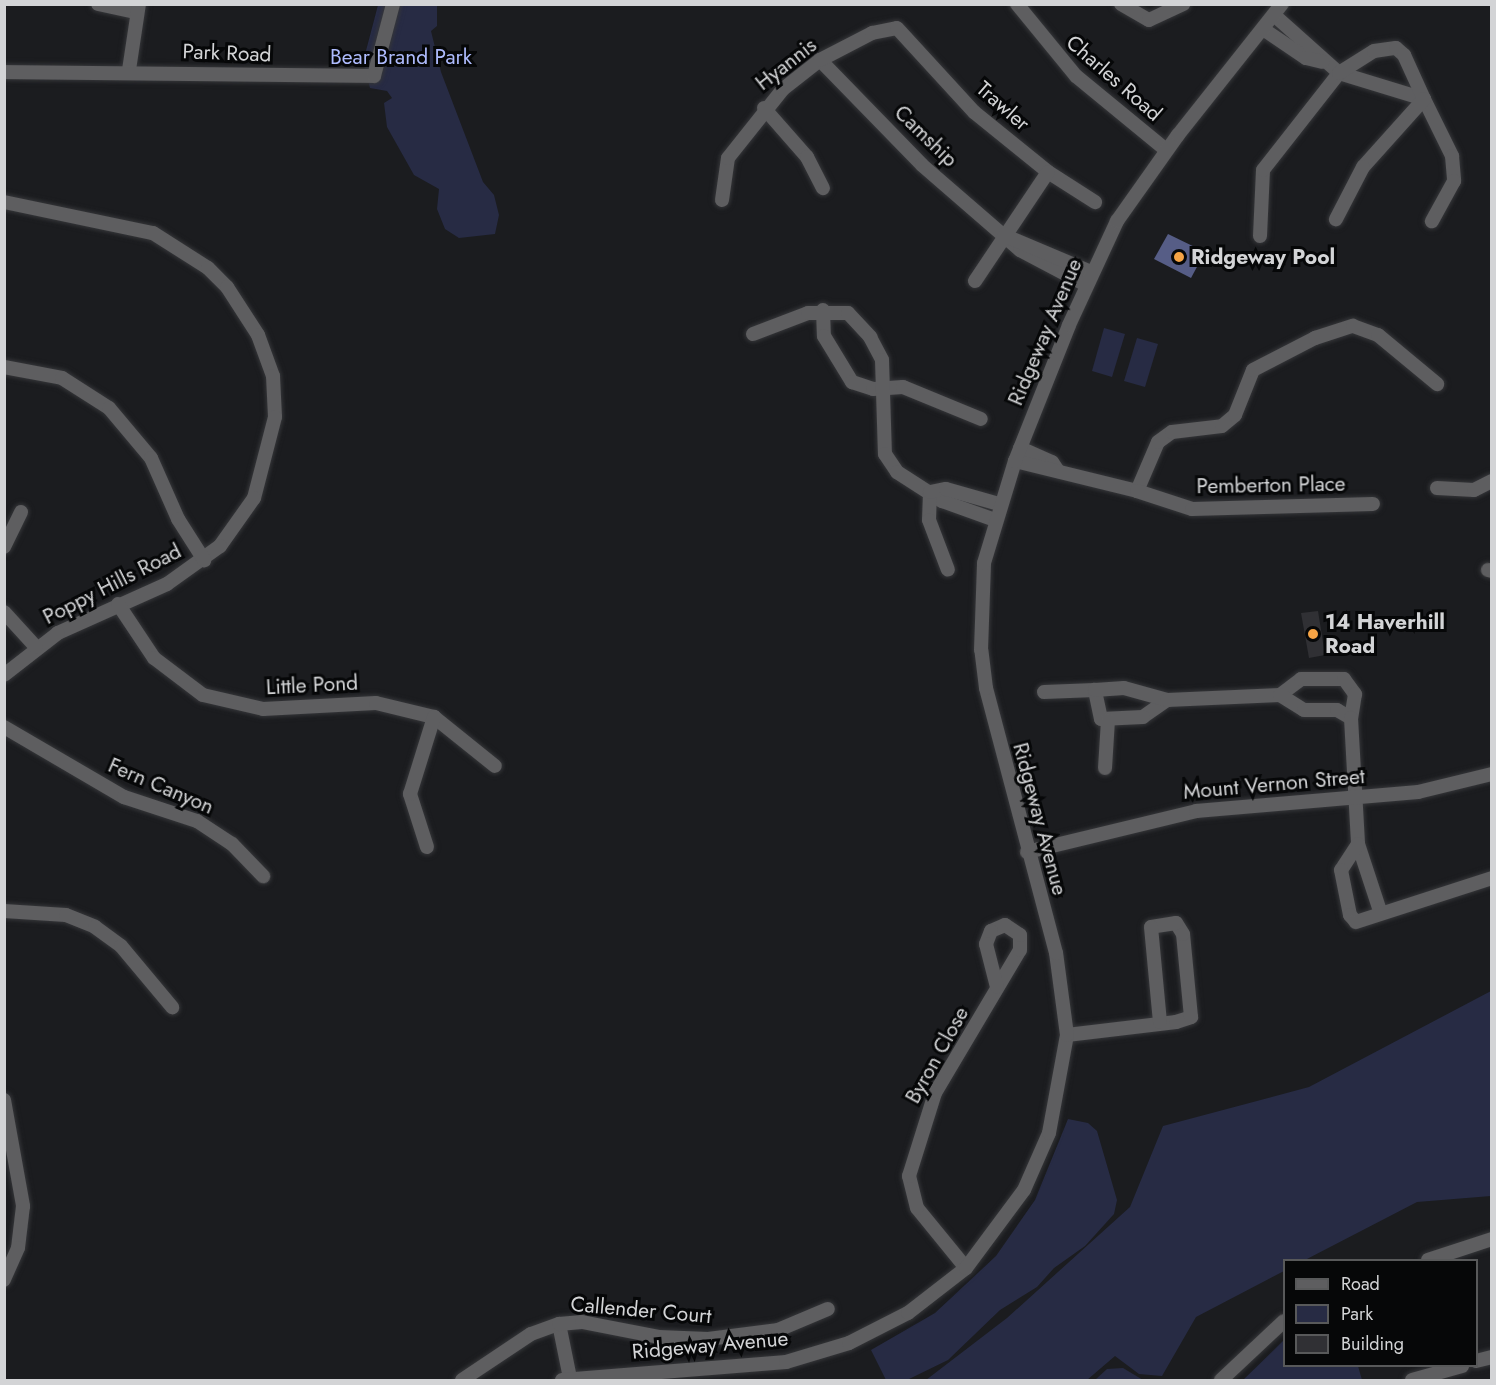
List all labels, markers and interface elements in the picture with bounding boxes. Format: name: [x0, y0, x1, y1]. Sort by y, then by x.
street label: Charles Road: [1061, 30, 1167, 126]
street label: Hyannis: [751, 32, 821, 96]
street label: Park Road: [182, 39, 272, 67]
park label: Bear Brand Park: [330, 44, 472, 70]
street label: Trawler: [971, 76, 1035, 136]
street label: Camship: [889, 100, 963, 172]
place label: Ridgeway Pool: [1191, 244, 1335, 270]
marker: Ridgeway Pool: [1172, 250, 1186, 264]
street label: Ridgeway Avenue: [1003, 255, 1087, 409]
street label: Pemberton Place: [1196, 471, 1346, 499]
street label: Poppy Hills Road: [39, 538, 185, 630]
place label: 14 Haverhill Road: [1325, 609, 1445, 659]
marker: 14 Haverhill Road: [1306, 627, 1320, 641]
street label: Little Pond: [265, 670, 359, 700]
street label: Ridgeway Avenue: [1008, 740, 1072, 898]
street label: Fern Canyon: [105, 753, 217, 819]
street label: Mount Vernon Street: [1182, 764, 1366, 804]
street label: Byron Close: [900, 1002, 974, 1108]
legend: [1283, 1259, 1478, 1367]
text: Road: [1341, 1271, 1380, 1297]
street label: Callender Court: [569, 1291, 713, 1329]
text: Park: [1341, 1301, 1373, 1327]
street label: Ridgeway Avenue: [631, 1326, 789, 1364]
text: Building: [1341, 1331, 1404, 1357]

